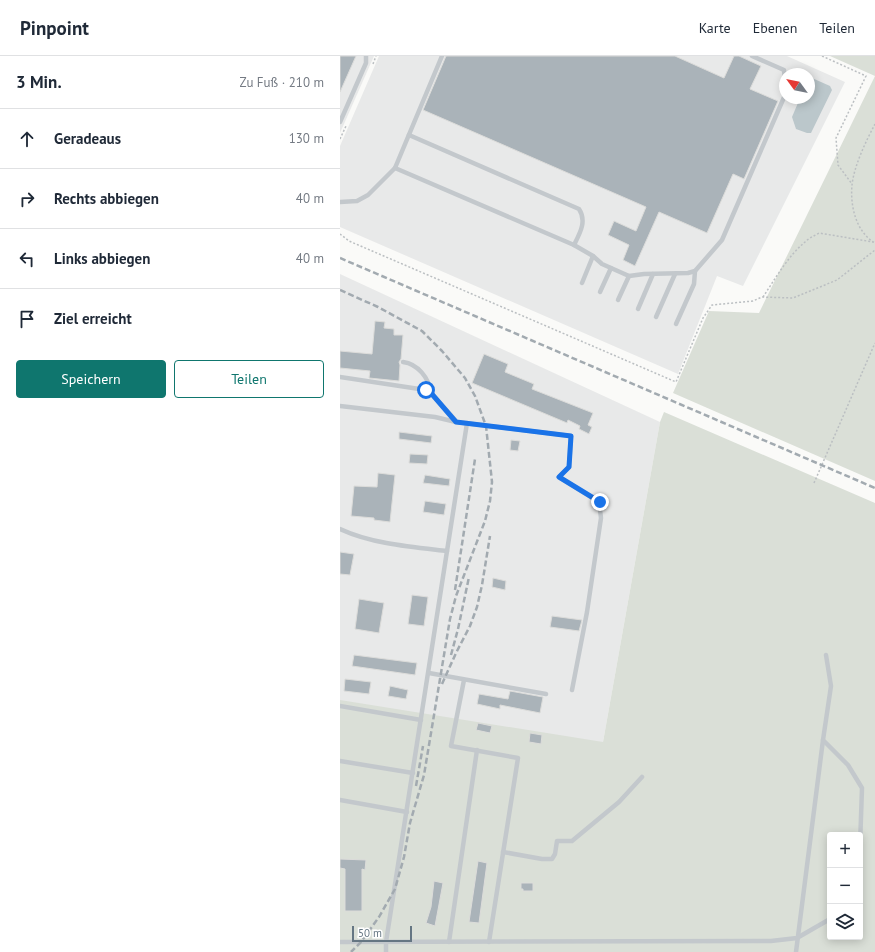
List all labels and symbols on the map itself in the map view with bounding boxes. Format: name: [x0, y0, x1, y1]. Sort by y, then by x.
north arrow: [779, 68, 815, 104]
route start: [417, 381, 435, 399]
route end: [591, 493, 609, 511]
scale bar: [352, 924, 412, 943]

